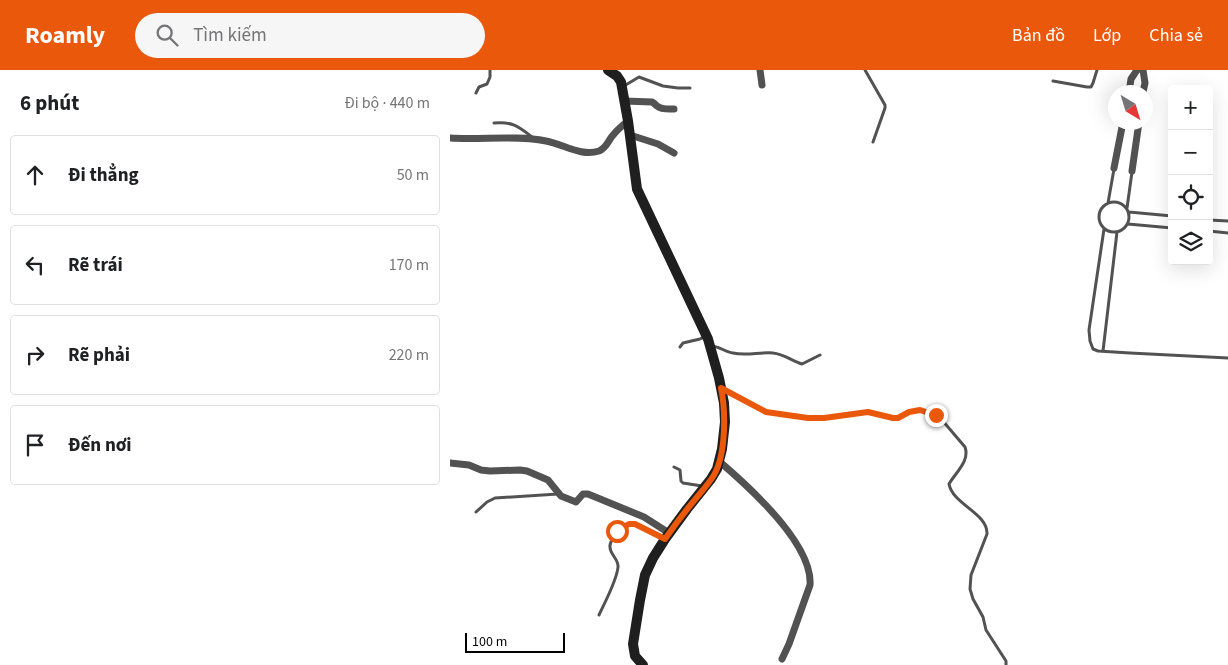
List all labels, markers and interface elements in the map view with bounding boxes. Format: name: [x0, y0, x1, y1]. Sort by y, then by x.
search box: [135, 13, 485, 58]
text: Roamly: [25, 18, 105, 53]
icon: search: [153, 21, 181, 49]
text: Tìm kiếm: [193, 22, 267, 49]
text: Bản đồ: [1012, 23, 1065, 48]
text: Lớp: [1093, 23, 1121, 48]
text: Chia sẻ: [1149, 23, 1203, 48]
north arrow: [1108, 85, 1153, 130]
map controls: [1168, 85, 1213, 265]
button: +: [1168, 85, 1213, 130]
text: 6 phút: [20, 88, 79, 118]
text: Đi bộ · 440 m: [344, 92, 430, 114]
button: −: [1168, 130, 1213, 175]
icon: ahead: [21, 161, 49, 189]
text: Đi thẳng: [68, 162, 139, 189]
text: 50 m: [397, 164, 429, 186]
button: locate: [1168, 175, 1213, 220]
button: layers: [1168, 220, 1213, 265]
icon: left: [21, 251, 49, 279]
text: Rẽ trái: [68, 252, 123, 279]
text: 170 m: [389, 254, 429, 276]
icon: right: [21, 341, 49, 369]
text: Rẽ phải: [68, 342, 130, 369]
text: 220 m: [389, 344, 429, 366]
route end: [925, 404, 948, 427]
icon: arrive: [21, 431, 49, 459]
text: Đến nơi: [68, 432, 132, 459]
route start: [606, 520, 629, 543]
scale bar: [465, 630, 565, 653]
text: 100 m: [472, 632, 507, 652]

